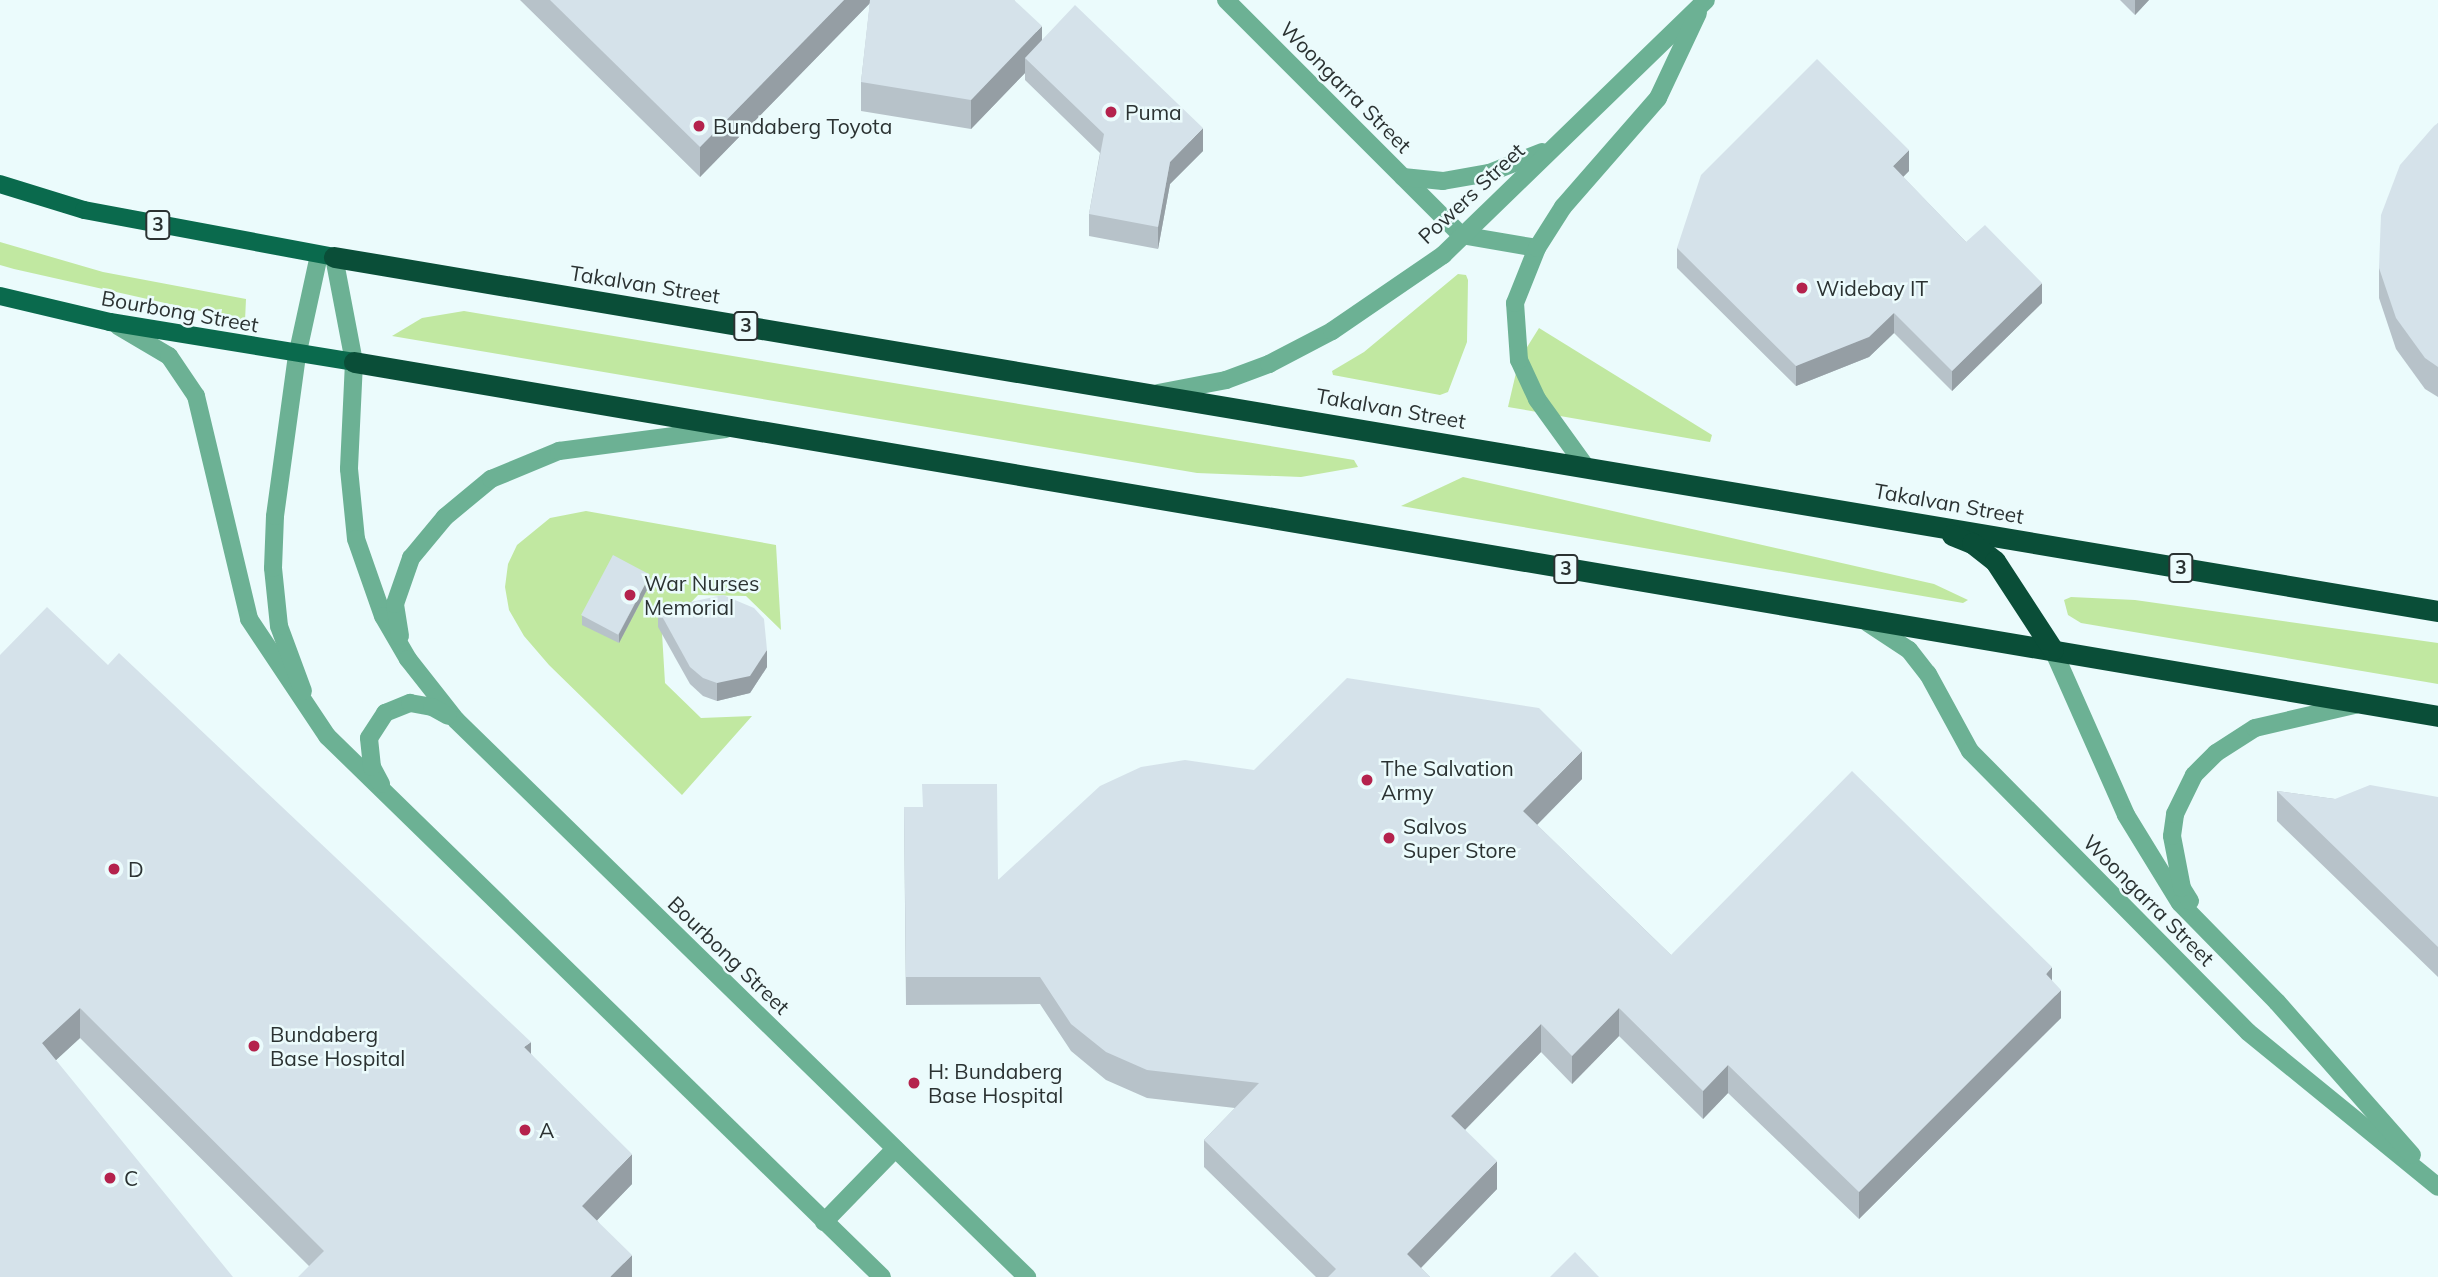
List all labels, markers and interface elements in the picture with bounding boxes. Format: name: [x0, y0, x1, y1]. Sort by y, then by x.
street label: Woongarra Street: [1275, 16, 1417, 158]
place label: Puma: [1125, 99, 1182, 125]
marker: Puma: [1103, 104, 1119, 120]
place label: Bundaberg Toyota: [713, 113, 892, 139]
marker: Bundaberg Toyota: [691, 118, 707, 134]
street label: Powers Street: [1413, 137, 1529, 249]
road number: 3: [144, 210, 172, 241]
street label: Takalvan Street: [568, 260, 722, 308]
place label: Widebay IT: [1816, 275, 1928, 301]
marker: Widebay IT: [1794, 280, 1810, 296]
street label: Bourbong Street: [99, 285, 261, 337]
road number: 3: [732, 310, 760, 342]
street label: Takalvan Street: [1314, 382, 1468, 434]
street label: Takalvan Street: [1872, 477, 2026, 529]
road number: 3: [2167, 552, 2195, 583]
road number: 3: [1552, 554, 1580, 584]
place label: War Nurses Memorial: [644, 570, 759, 620]
marker: War Nurses Memorial: [622, 587, 638, 603]
place label: The Salvation Army: [1381, 755, 1514, 805]
marker: The Salvation Army: [1359, 772, 1375, 788]
place label: Salvos Super Store: [1403, 813, 1517, 863]
street label: Woongarra Street: [2078, 829, 2220, 971]
marker: Salvos Super Store: [1381, 830, 1397, 846]
place label: D: [128, 856, 144, 882]
marker: D: [106, 861, 122, 877]
street label: Bourbong Street: [663, 891, 795, 1019]
place label: Bundaberg Base Hospital: [270, 1021, 405, 1071]
marker: Bundaberg Base Hospital: [244, 1036, 264, 1056]
place label: H: Bundaberg Base Hospital: [928, 1058, 1063, 1108]
marker: H: Bundaberg Base Hospital: [906, 1075, 922, 1091]
place label: A: [539, 1117, 554, 1143]
marker: A: [517, 1122, 533, 1138]
place label: C: [124, 1165, 138, 1191]
marker: C: [102, 1170, 118, 1186]

